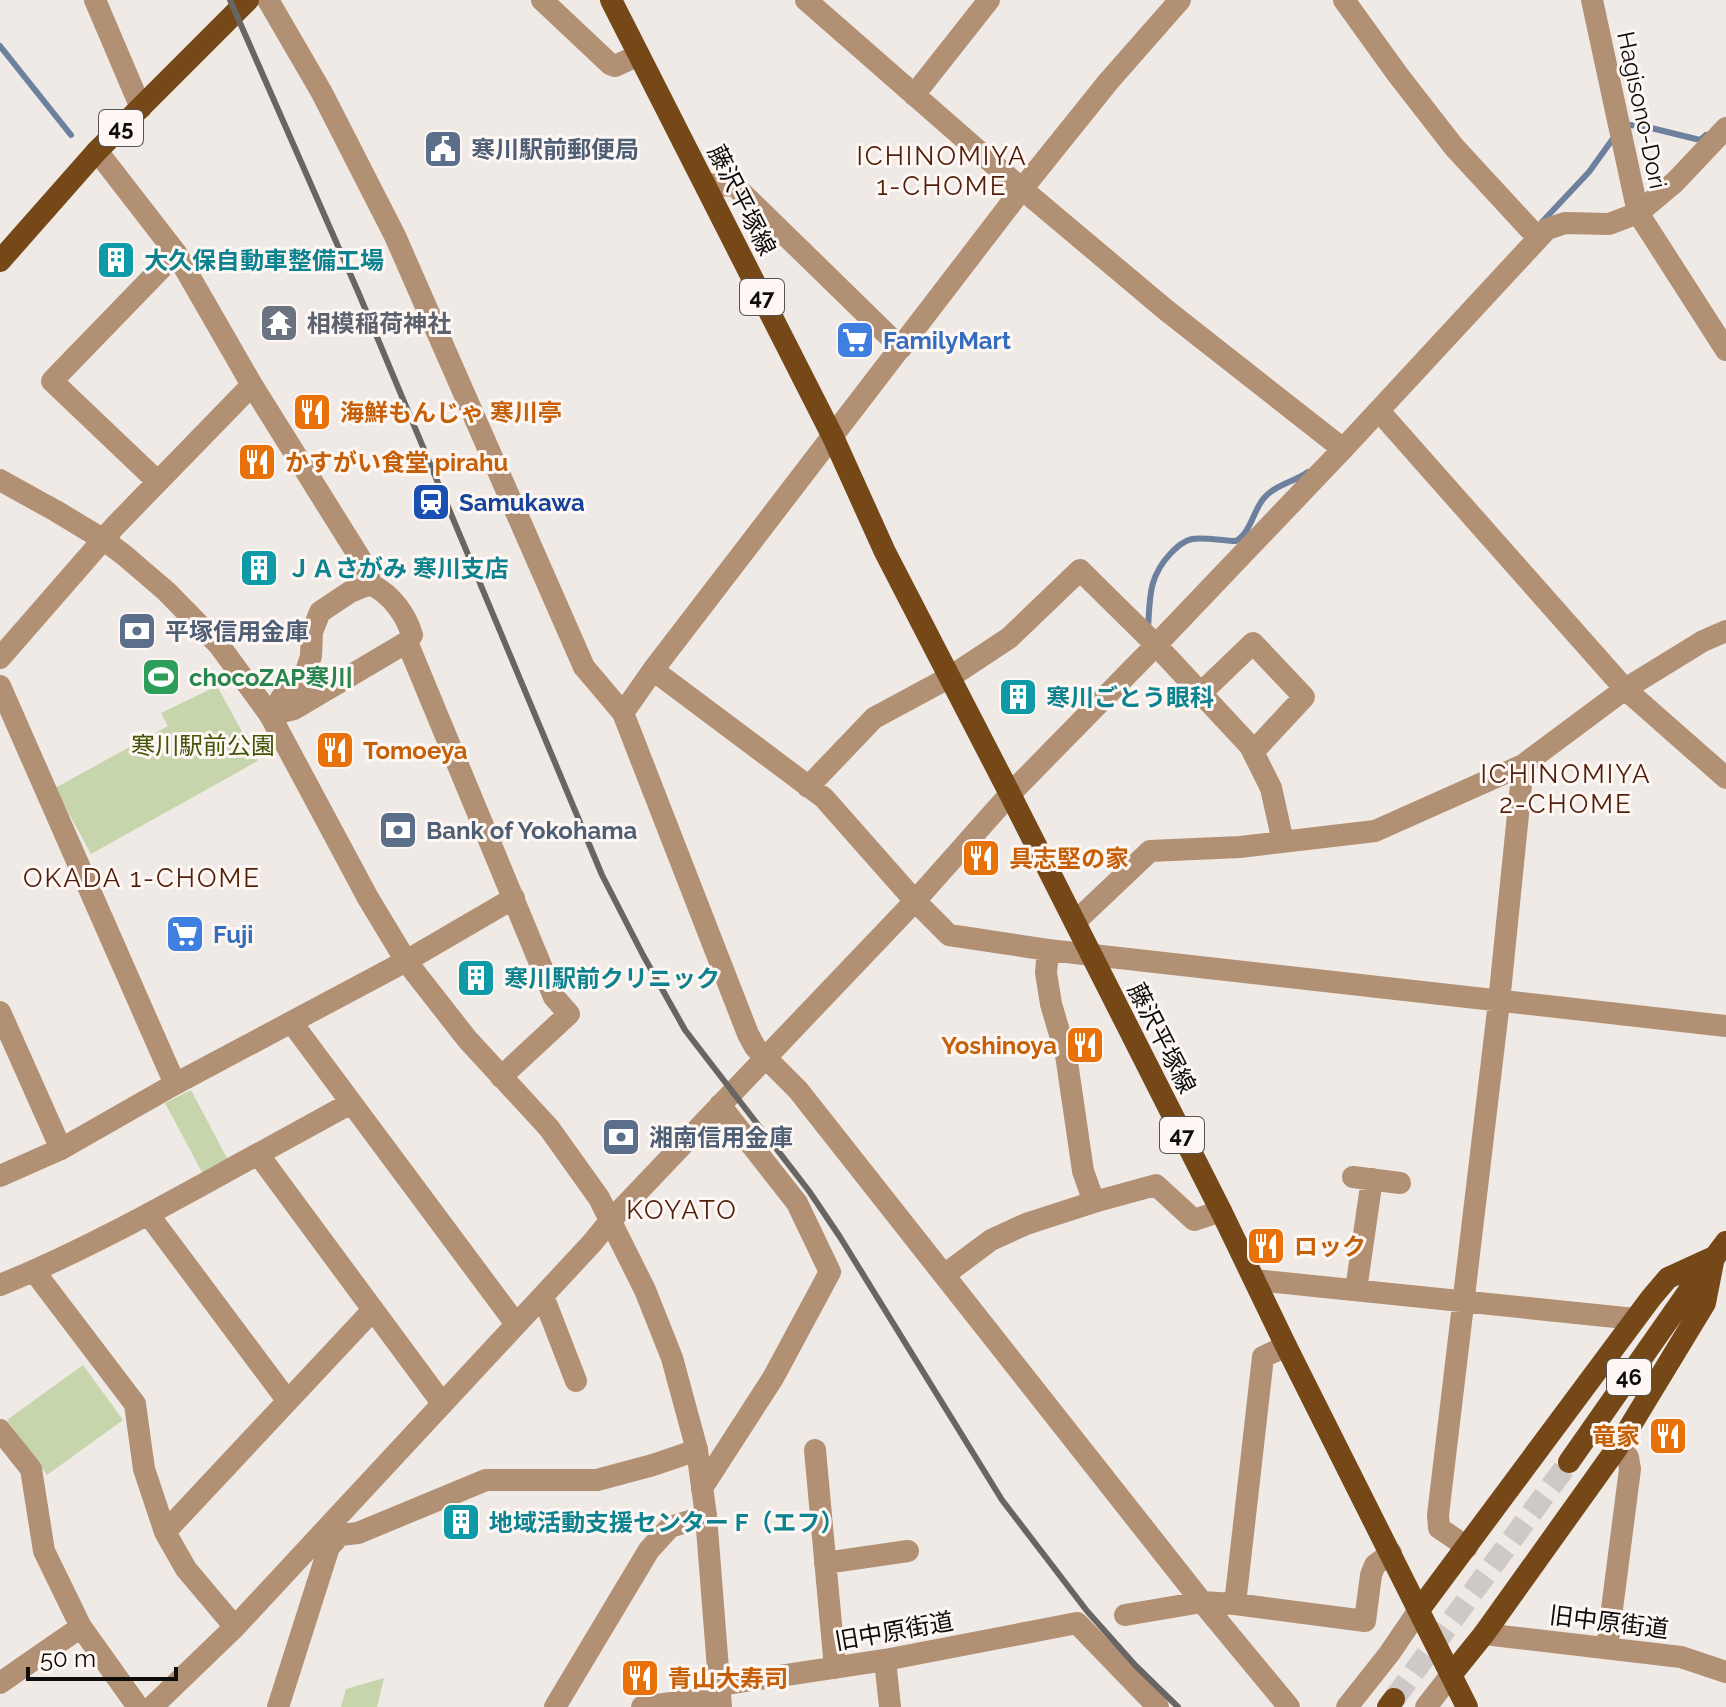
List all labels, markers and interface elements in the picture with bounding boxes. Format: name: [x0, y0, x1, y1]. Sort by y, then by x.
street label: Hagisono-Dori: [1611, 29, 1673, 191]
road number: 45: [99, 110, 143, 146]
public building icon: 寒川駅前郵便局: [422, 128, 464, 170]
place label: 寒川駅前郵便局: [471, 135, 639, 164]
street label: 藤沢平塚線: [702, 140, 782, 260]
district label: ICHINOMIYA 1-CHOME: [856, 141, 1028, 201]
building icon: 大久保自動車整備工場: [95, 239, 137, 281]
place label: 大久保自動車整備工場: [144, 246, 384, 275]
road number: 47: [740, 279, 784, 315]
temple icon: 相模稲荷神社: [258, 302, 300, 344]
place label: 相模稲荷神社: [307, 309, 451, 338]
supermarket icon: FamilyMart: [834, 319, 876, 361]
place label: FamilyMart: [883, 326, 1011, 355]
restaurant icon: 海鮮もんじゃ 寒川亭: [291, 391, 333, 433]
place label: 海鮮もんじゃ 寒川亭: [340, 398, 562, 427]
restaurant icon: かすがい食堂 pirahu: [236, 441, 278, 483]
place label: かすがい食堂 pirahu: [285, 448, 508, 477]
station icon: Samukawa: [410, 481, 452, 523]
place label: Samukawa: [459, 488, 585, 517]
building icon: ＪＡさがみ 寒川支店: [238, 547, 280, 589]
place label: ＪＡさがみ 寒川支店: [287, 554, 509, 583]
bank icon: 平塚信用金庫: [116, 610, 158, 652]
place label: 平塚信用金庫: [165, 617, 309, 646]
sports icon: chocoZAP寒川: [140, 656, 182, 698]
place label: chocoZAP寒川: [189, 663, 353, 692]
building icon: 寒川ごとう眼科: [997, 676, 1039, 718]
place label: 寒川ごとう眼科: [1046, 683, 1214, 712]
restaurant icon: Tomoeya: [314, 729, 356, 771]
park label: 寒川駅前公園: [131, 731, 275, 760]
place label: Tomoeya: [363, 736, 468, 765]
district label: ICHINOMIYA 2-CHOME: [1480, 759, 1652, 819]
bank icon: Bank of Yokohama: [377, 809, 419, 851]
place label: Bank of Yokohama: [426, 816, 638, 845]
restaurant icon: 具志堅の家: [960, 837, 1002, 879]
place label: 具志堅の家: [1009, 844, 1129, 873]
district label: OKADA 1-CHOME: [23, 863, 261, 893]
supermarket icon: Fuji: [164, 913, 206, 955]
place label: Fuji: [213, 920, 254, 949]
building icon: 寒川駅前クリニック: [455, 957, 497, 999]
place label: 寒川駅前クリニック: [504, 964, 720, 993]
street label: 藤沢平塚線: [1122, 978, 1202, 1098]
restaurant icon: Yoshinoya: [1064, 1024, 1106, 1066]
place label: Yoshinoya: [941, 1031, 1057, 1060]
bank icon: 湘南信用金庫: [600, 1116, 642, 1158]
road number: 47: [1160, 1117, 1204, 1153]
place label: 湘南信用金庫: [649, 1123, 793, 1152]
district label: KOYATO: [626, 1195, 738, 1225]
restaurant icon: ロック: [1245, 1225, 1287, 1267]
place label: ロック: [1294, 1232, 1366, 1261]
road number: 46: [1607, 1359, 1651, 1395]
restaurant icon: 竜家: [1647, 1415, 1689, 1457]
place label: 竜家: [1592, 1422, 1640, 1451]
building icon: 地域活動支援センター F（エフ）: [440, 1501, 482, 1543]
place label: 地域活動支援センター F（エフ）: [489, 1508, 845, 1537]
street label: 旧中原街道: [1548, 1600, 1670, 1644]
street label: 旧中原街道: [832, 1606, 956, 1656]
scale bar: [28, 1631, 176, 1681]
text: 50 m: [40, 1644, 96, 1673]
restaurant icon: 青山大寿司: [619, 1657, 661, 1699]
place label: 青山大寿司: [668, 1664, 788, 1693]

